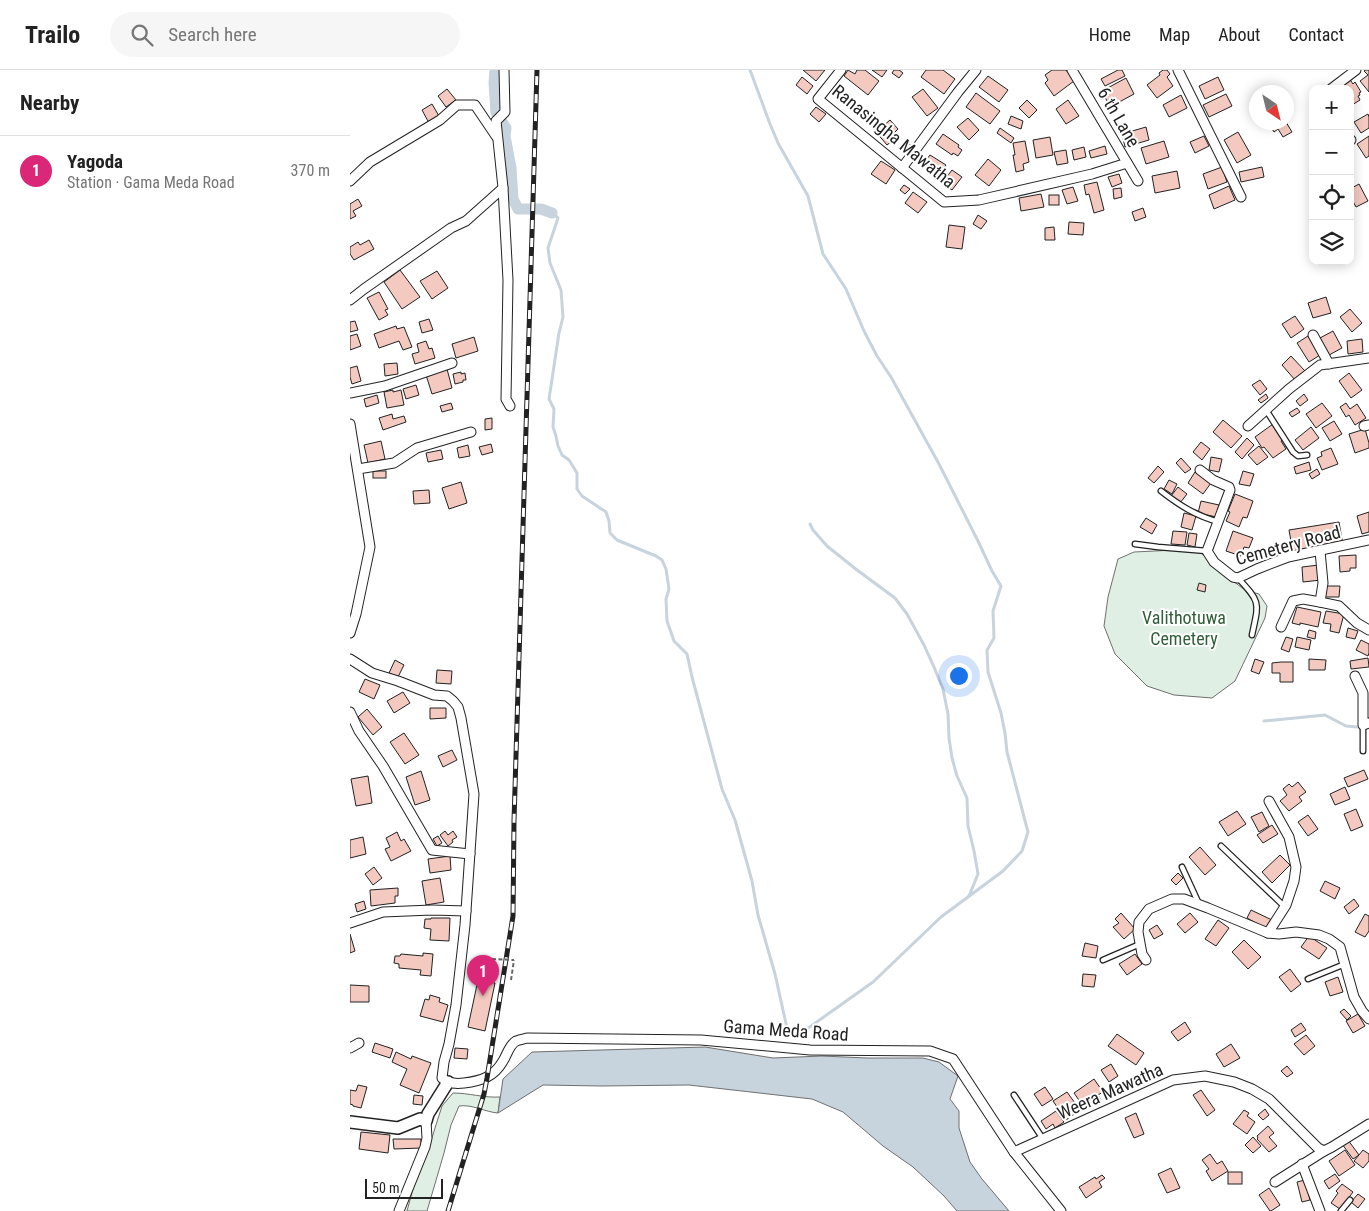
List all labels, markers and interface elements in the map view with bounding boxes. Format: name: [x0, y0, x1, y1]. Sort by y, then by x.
search box: [110, 12, 460, 57]
text: Trailo: [25, 21, 80, 49]
icon: search: [128, 21, 156, 49]
text: Search here: [168, 23, 257, 46]
text: Home: [1089, 24, 1131, 45]
text: Map: [1159, 24, 1190, 45]
text: About: [1218, 24, 1260, 45]
text: Contact: [1288, 24, 1344, 45]
street label: Ranasingha Mawatha: [828, 80, 960, 192]
street label: 6 th Lane: [1094, 83, 1144, 151]
north arrow: [1249, 85, 1294, 130]
map controls: [1309, 85, 1354, 265]
button: +: [1309, 85, 1354, 130]
text: Nearby: [20, 91, 79, 115]
button: −: [1309, 130, 1354, 175]
text: Yagoda: [67, 150, 123, 173]
text: 1: [32, 161, 40, 180]
text: 370 m: [291, 161, 330, 180]
text: Station · Gama Meda Road: [67, 173, 235, 192]
button: locate: [1309, 175, 1354, 220]
button: layers: [1309, 220, 1354, 265]
street label: Cemetery Road: [1233, 521, 1343, 569]
park label: Valithotuwa Cemetery: [1142, 607, 1226, 649]
your location: [946, 663, 972, 689]
pin: 1: [467, 955, 499, 996]
street label: Gama Meda Road: [723, 1015, 849, 1045]
street label: Weera Mawatha: [1054, 1058, 1166, 1124]
scale bar: [365, 1176, 442, 1199]
text: 50 m: [372, 1180, 400, 1196]

